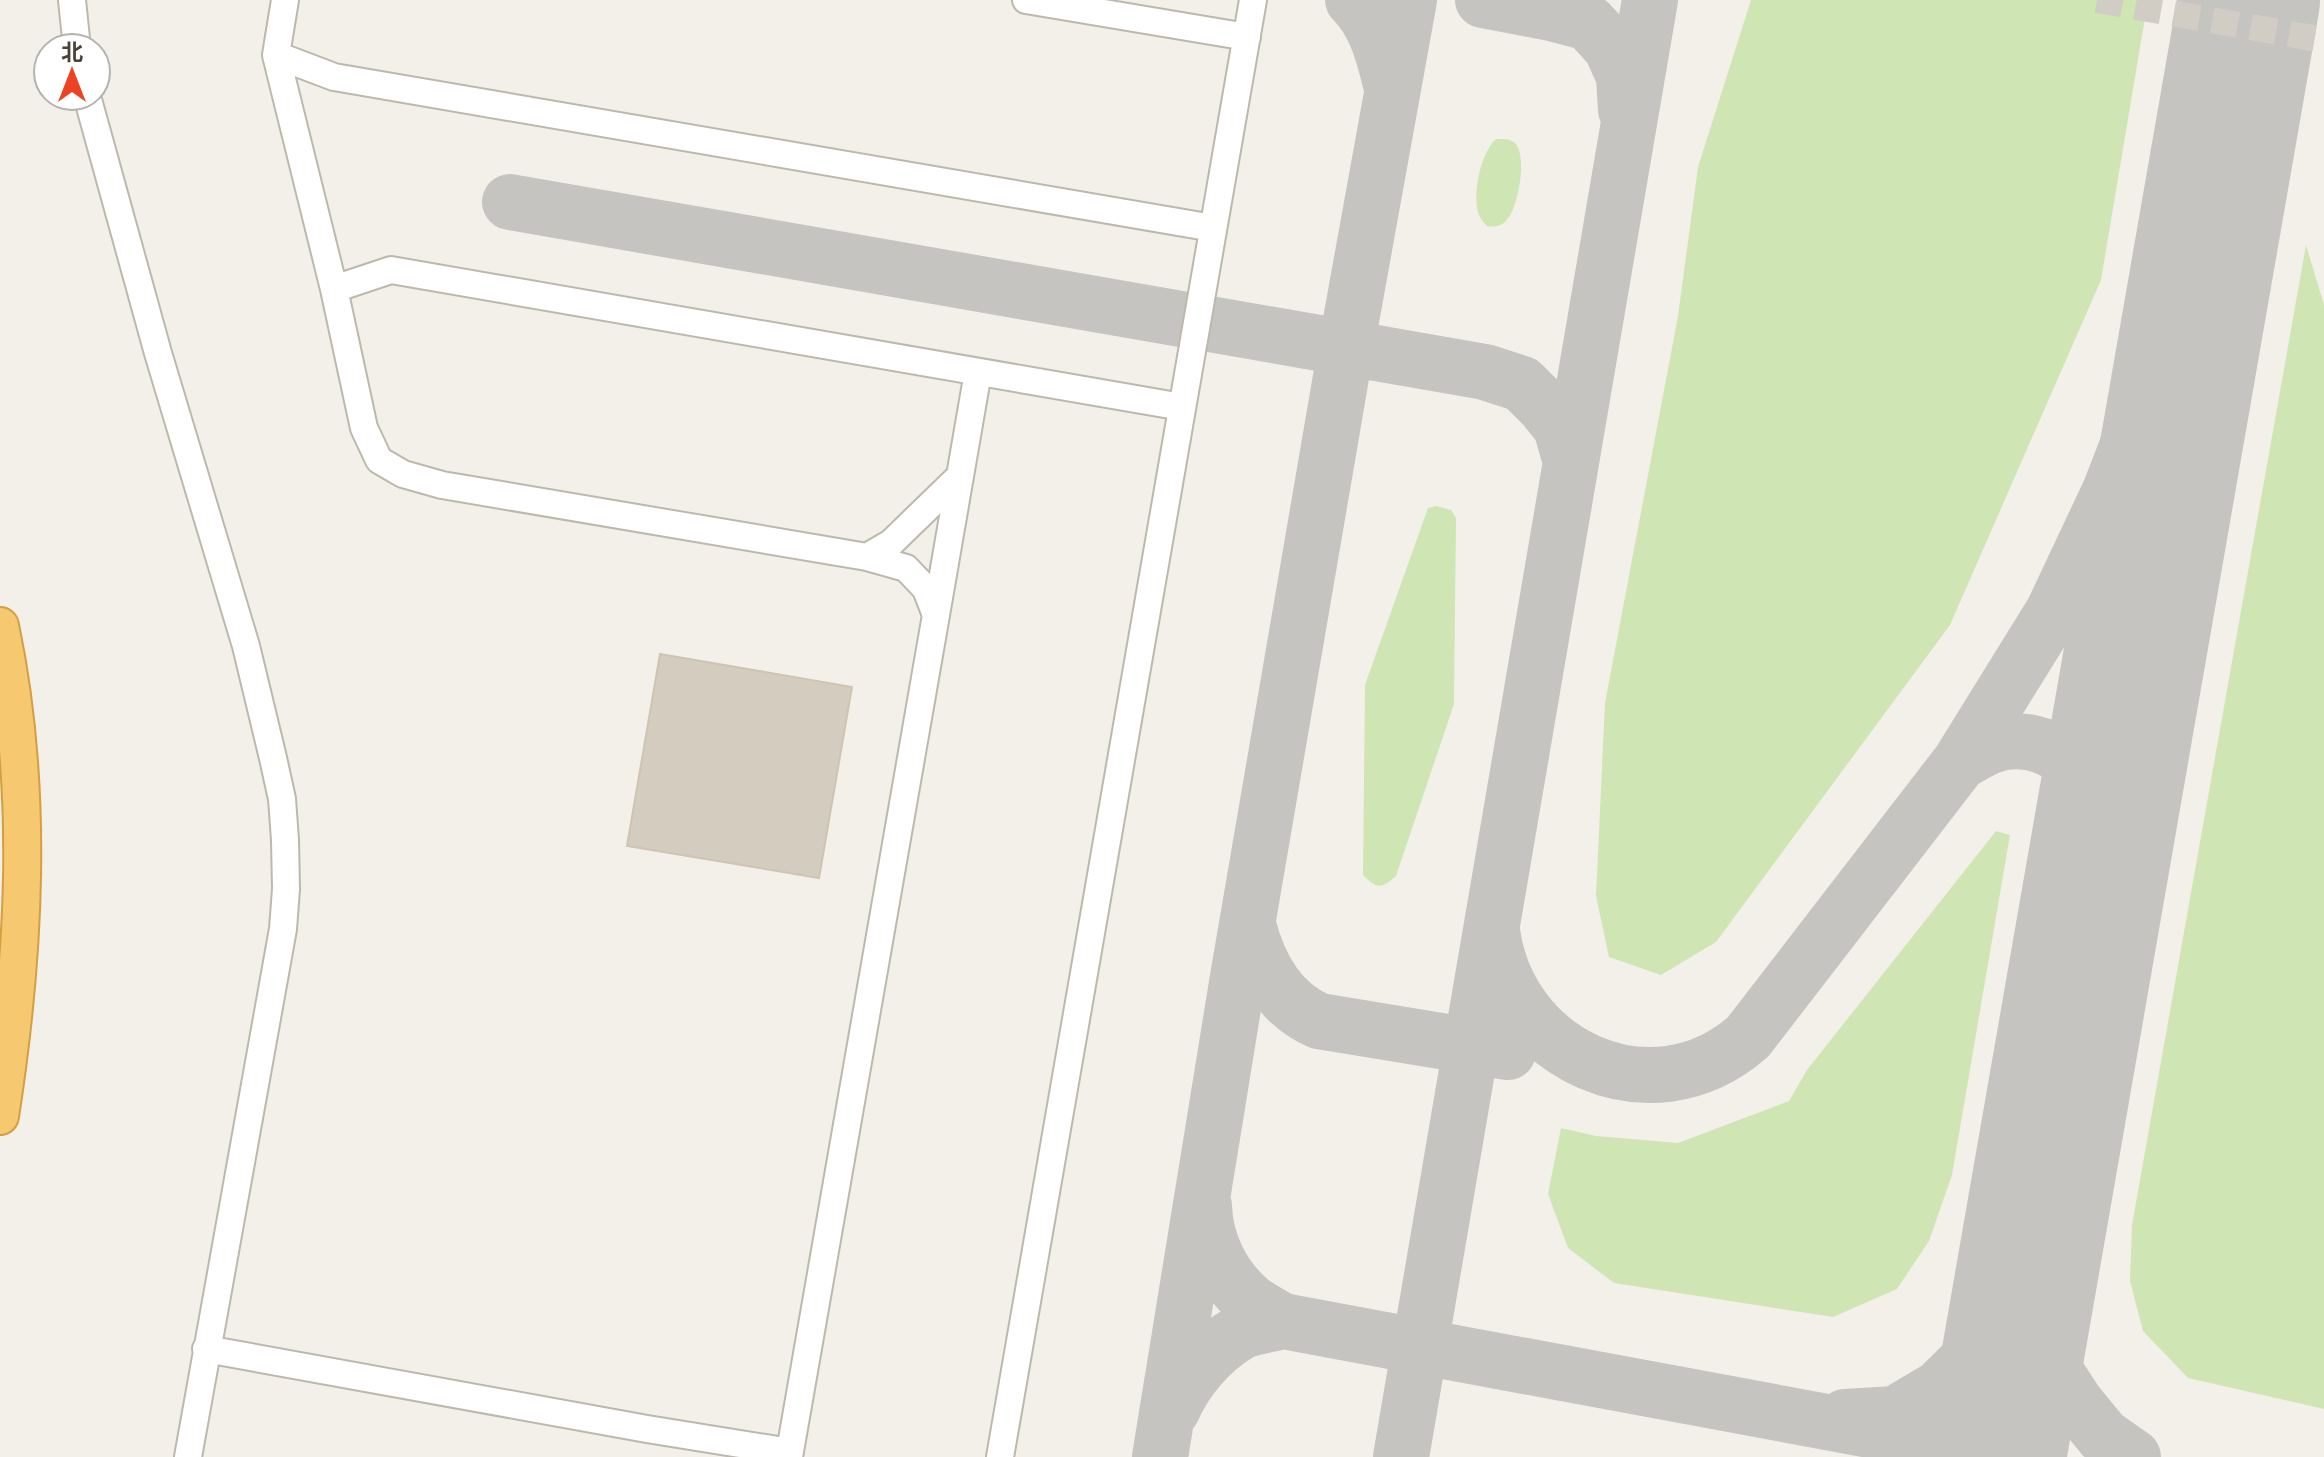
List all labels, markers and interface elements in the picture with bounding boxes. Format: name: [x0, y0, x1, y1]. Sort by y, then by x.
north arrow: [32, 32, 112, 112]
text: 北: [61, 40, 83, 66]

